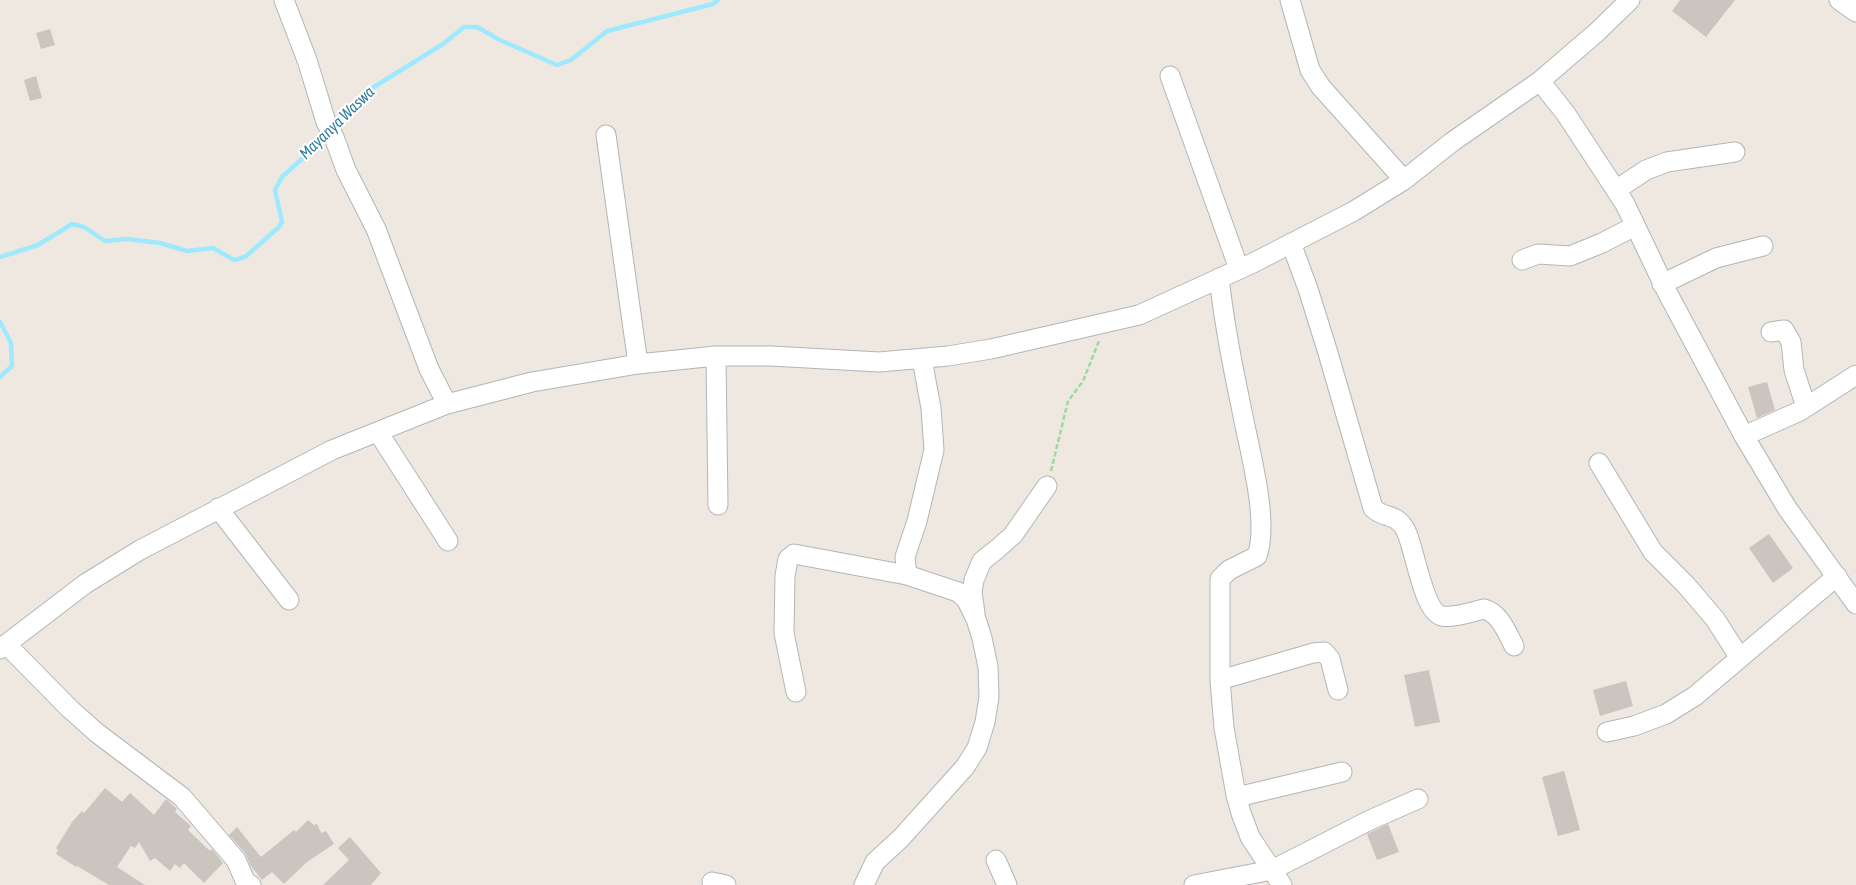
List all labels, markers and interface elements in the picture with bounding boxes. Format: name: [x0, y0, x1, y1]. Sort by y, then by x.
water label: Mayanya Waswa: [295, 82, 379, 164]

